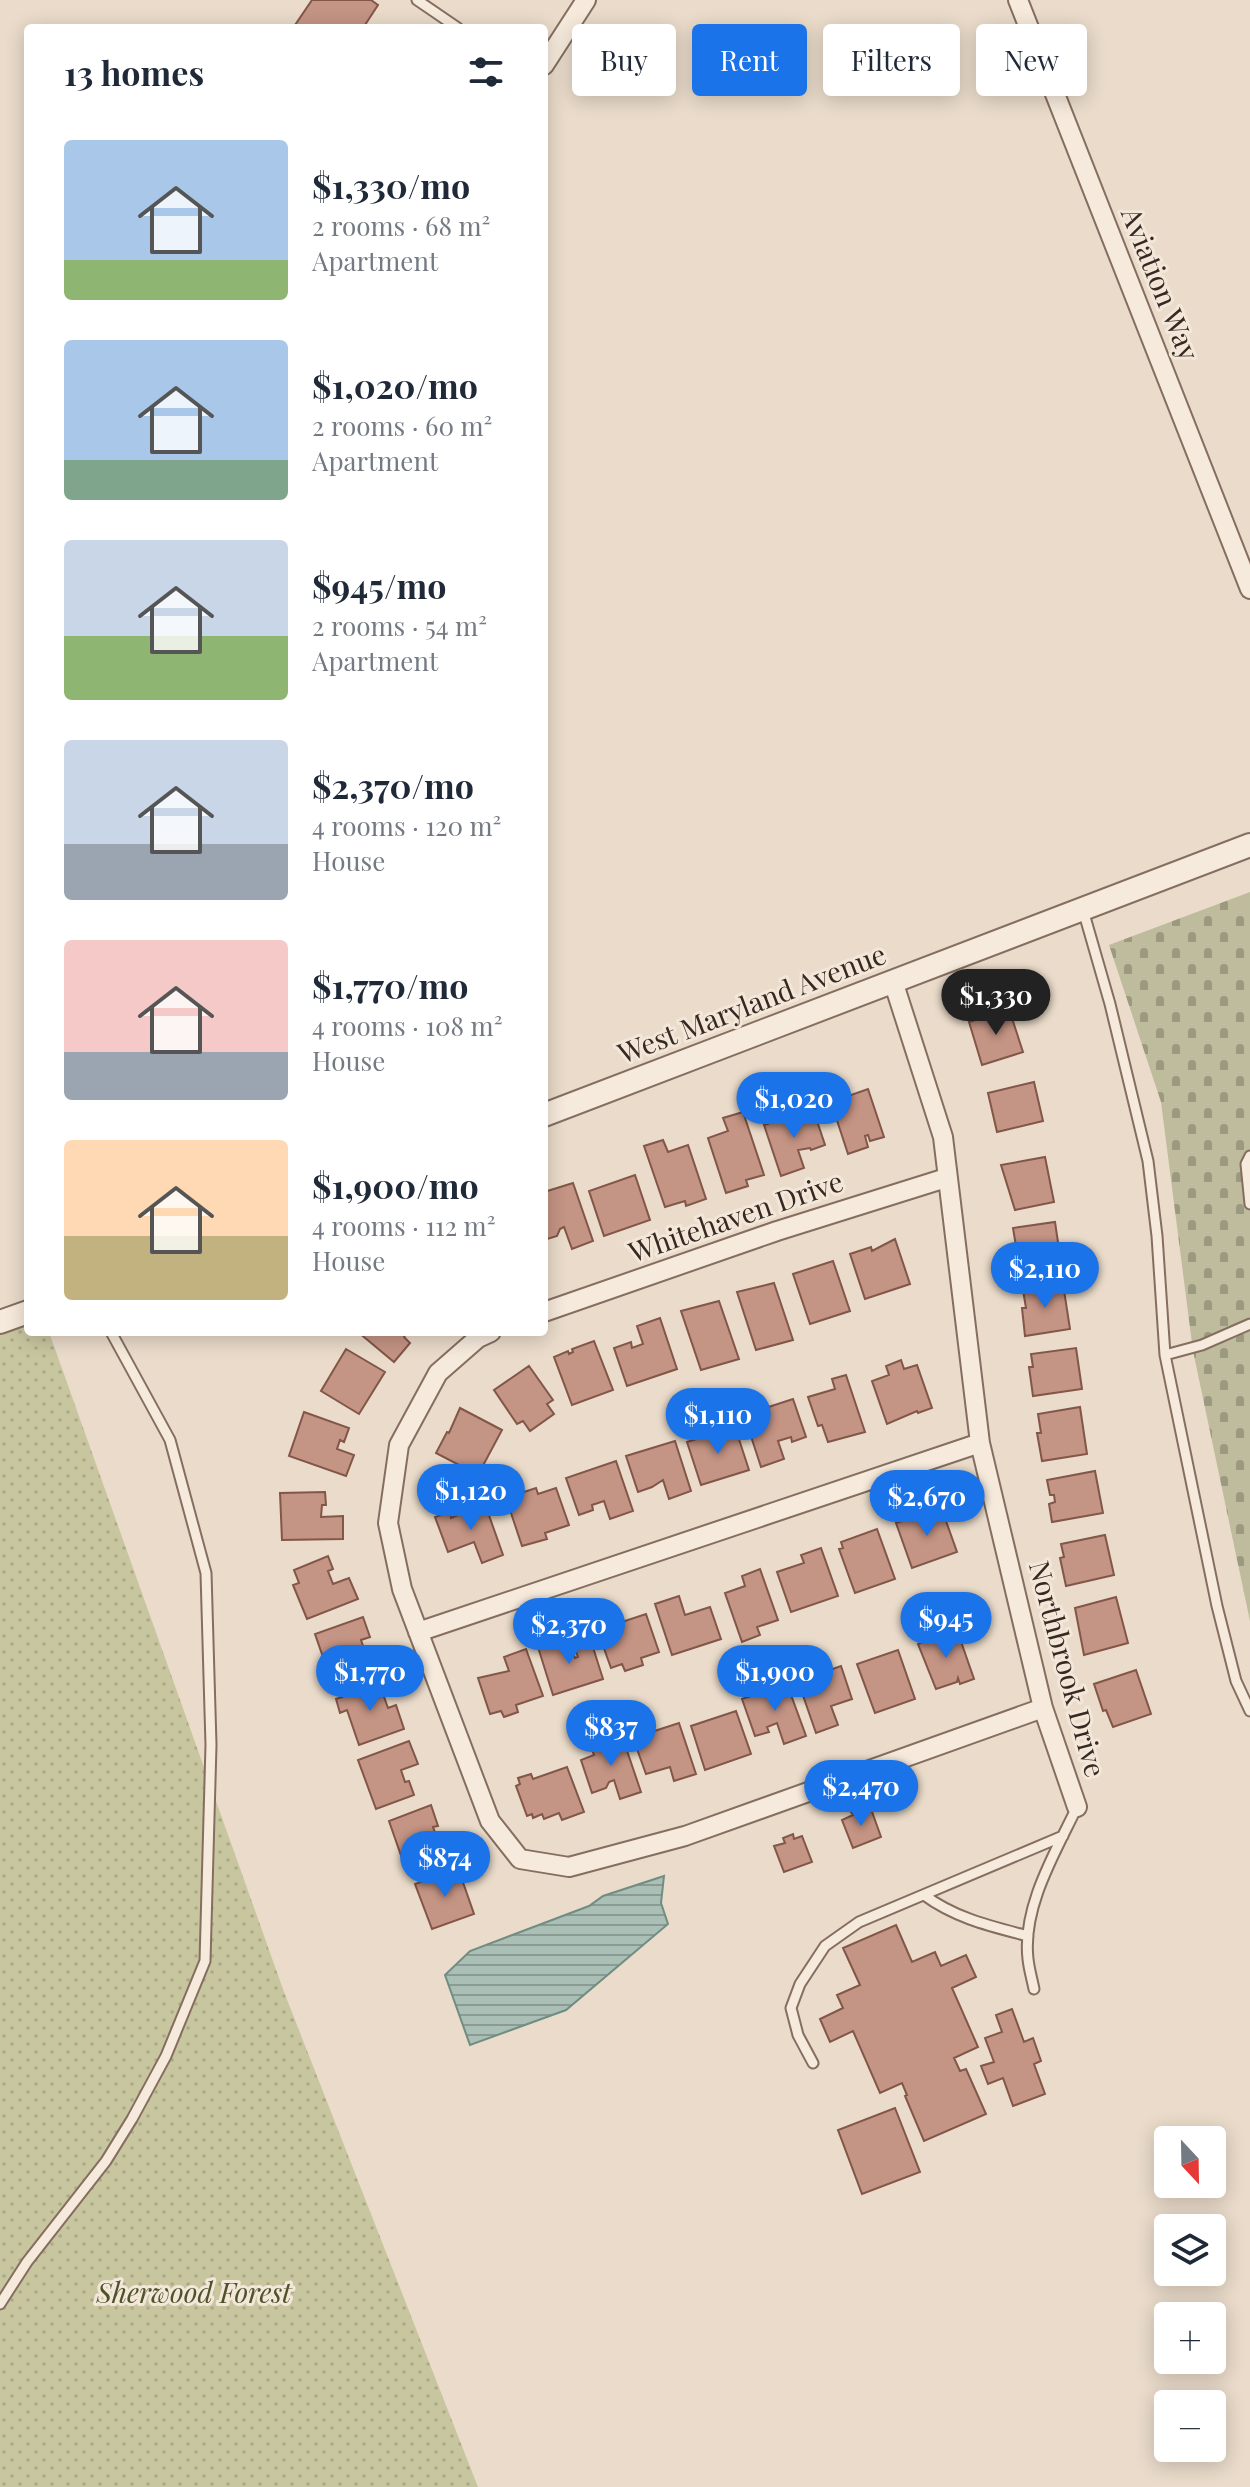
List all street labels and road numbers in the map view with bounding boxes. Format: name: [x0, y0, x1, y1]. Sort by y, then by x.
street label: Aviation Way: [1114, 201, 1209, 365]
street label: West Maryland Avenue: [611, 934, 891, 1071]
street label: Whitehaven Drive: [623, 1162, 847, 1270]
street label: Northbrook Drive: [1022, 1557, 1115, 1781]

